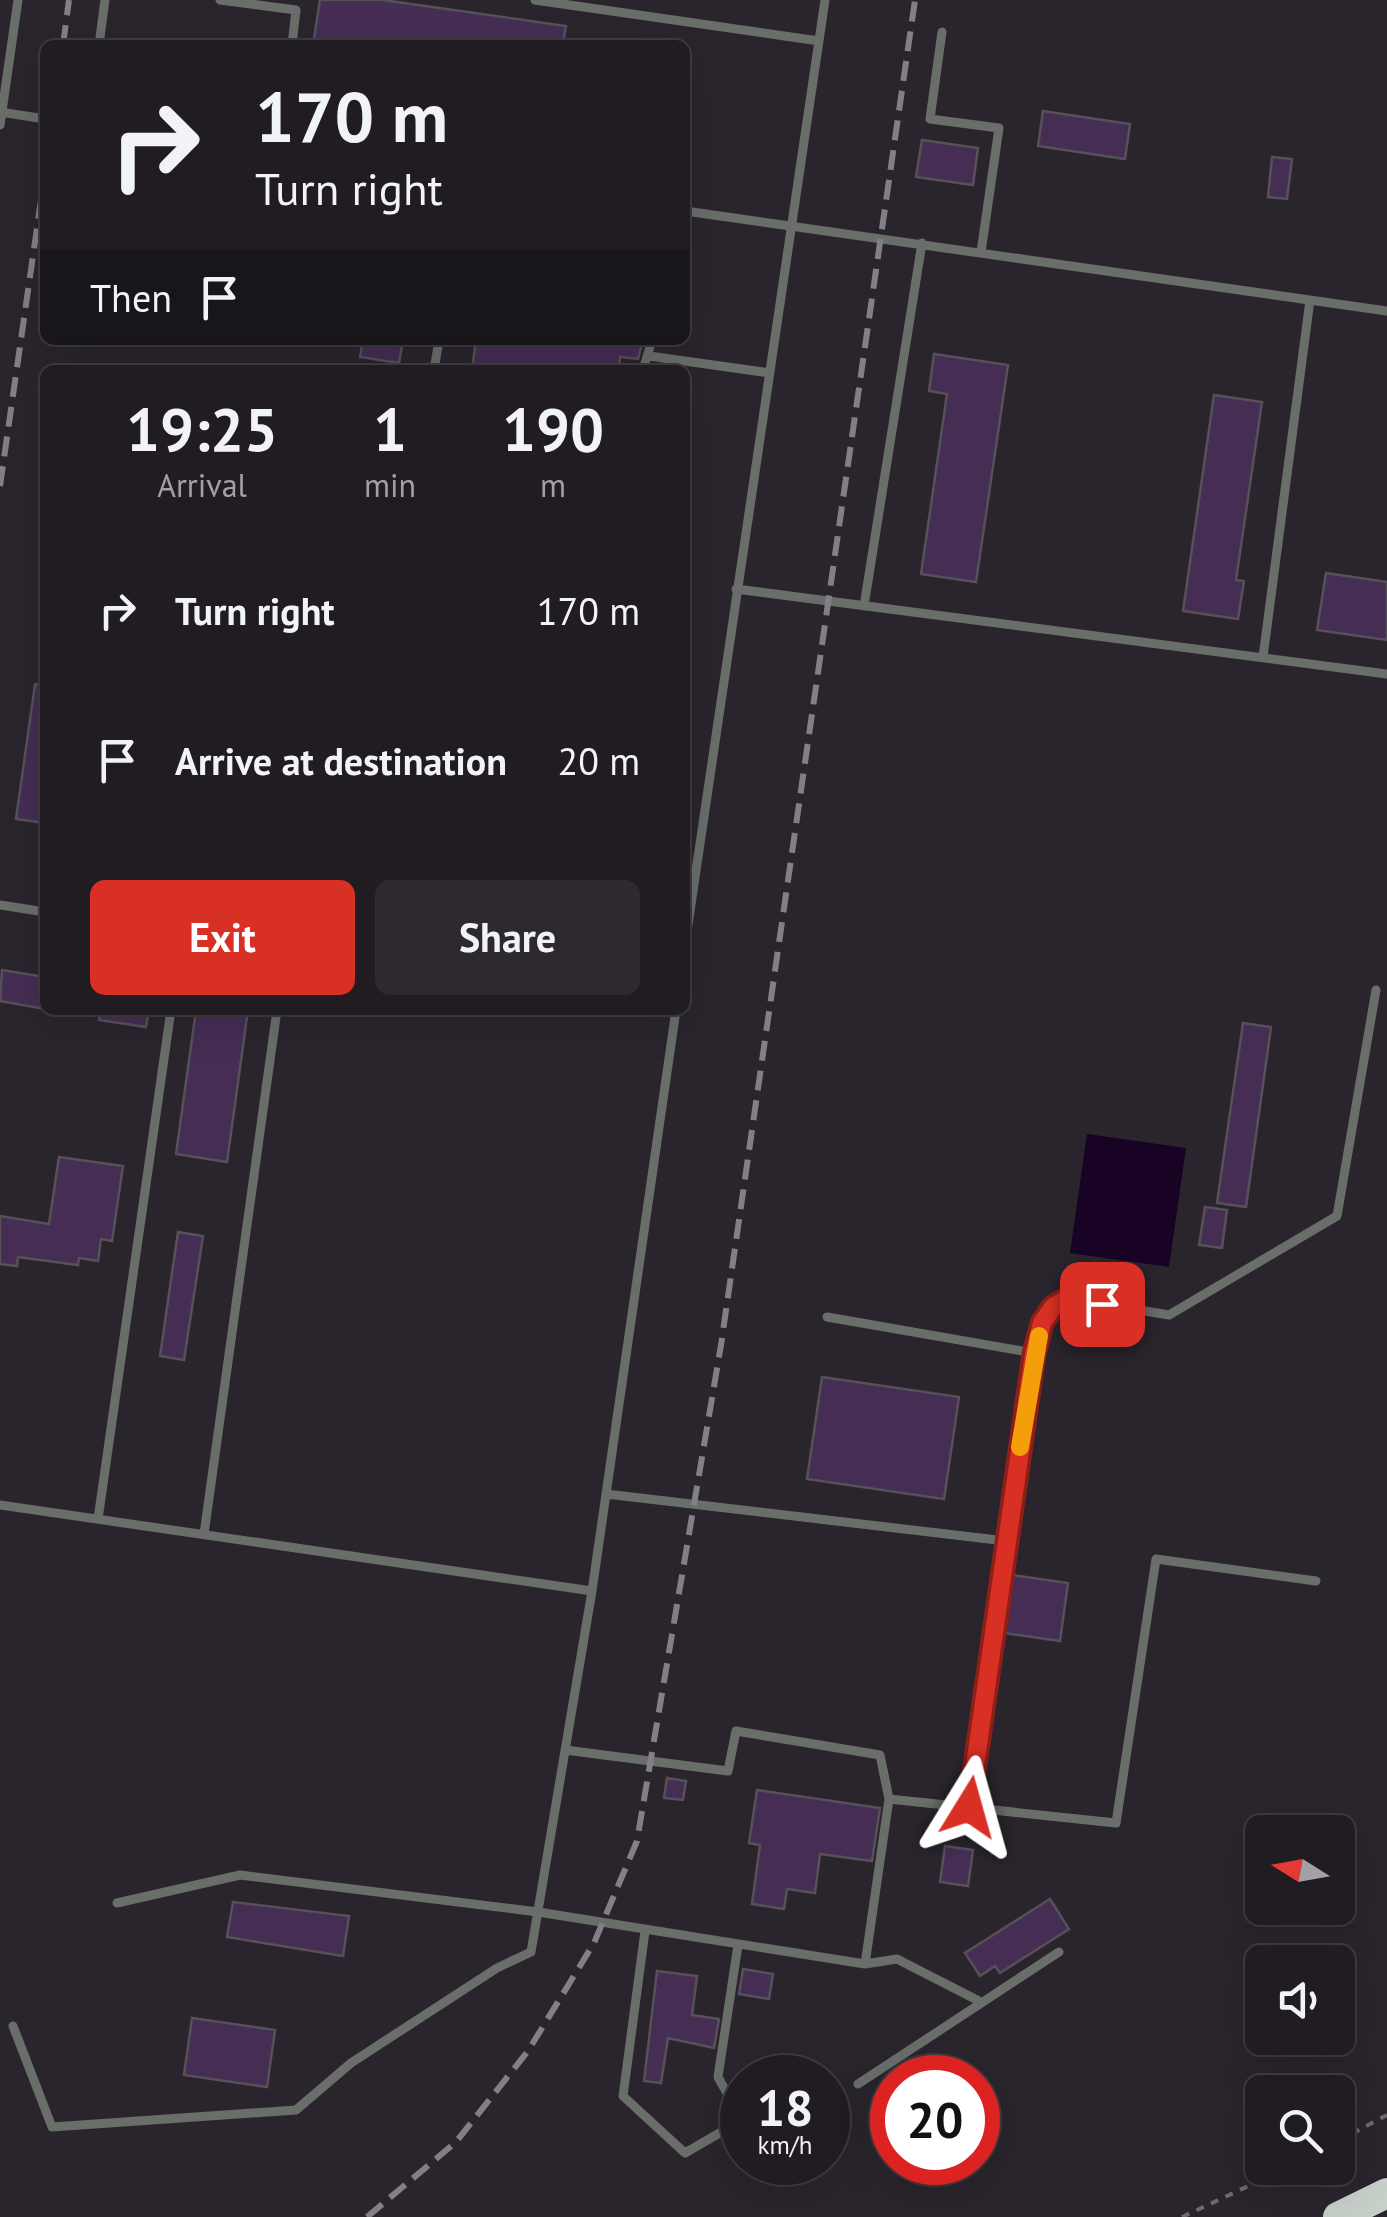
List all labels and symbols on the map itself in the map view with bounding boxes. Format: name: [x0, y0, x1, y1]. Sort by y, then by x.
pin: [1060, 1262, 1145, 1347]
position arrow: [917, 1755, 1021, 1859]
north arrow: [1245, 1815, 1355, 1925]
speed limit sign: 20: [870, 2055, 1000, 2185]

